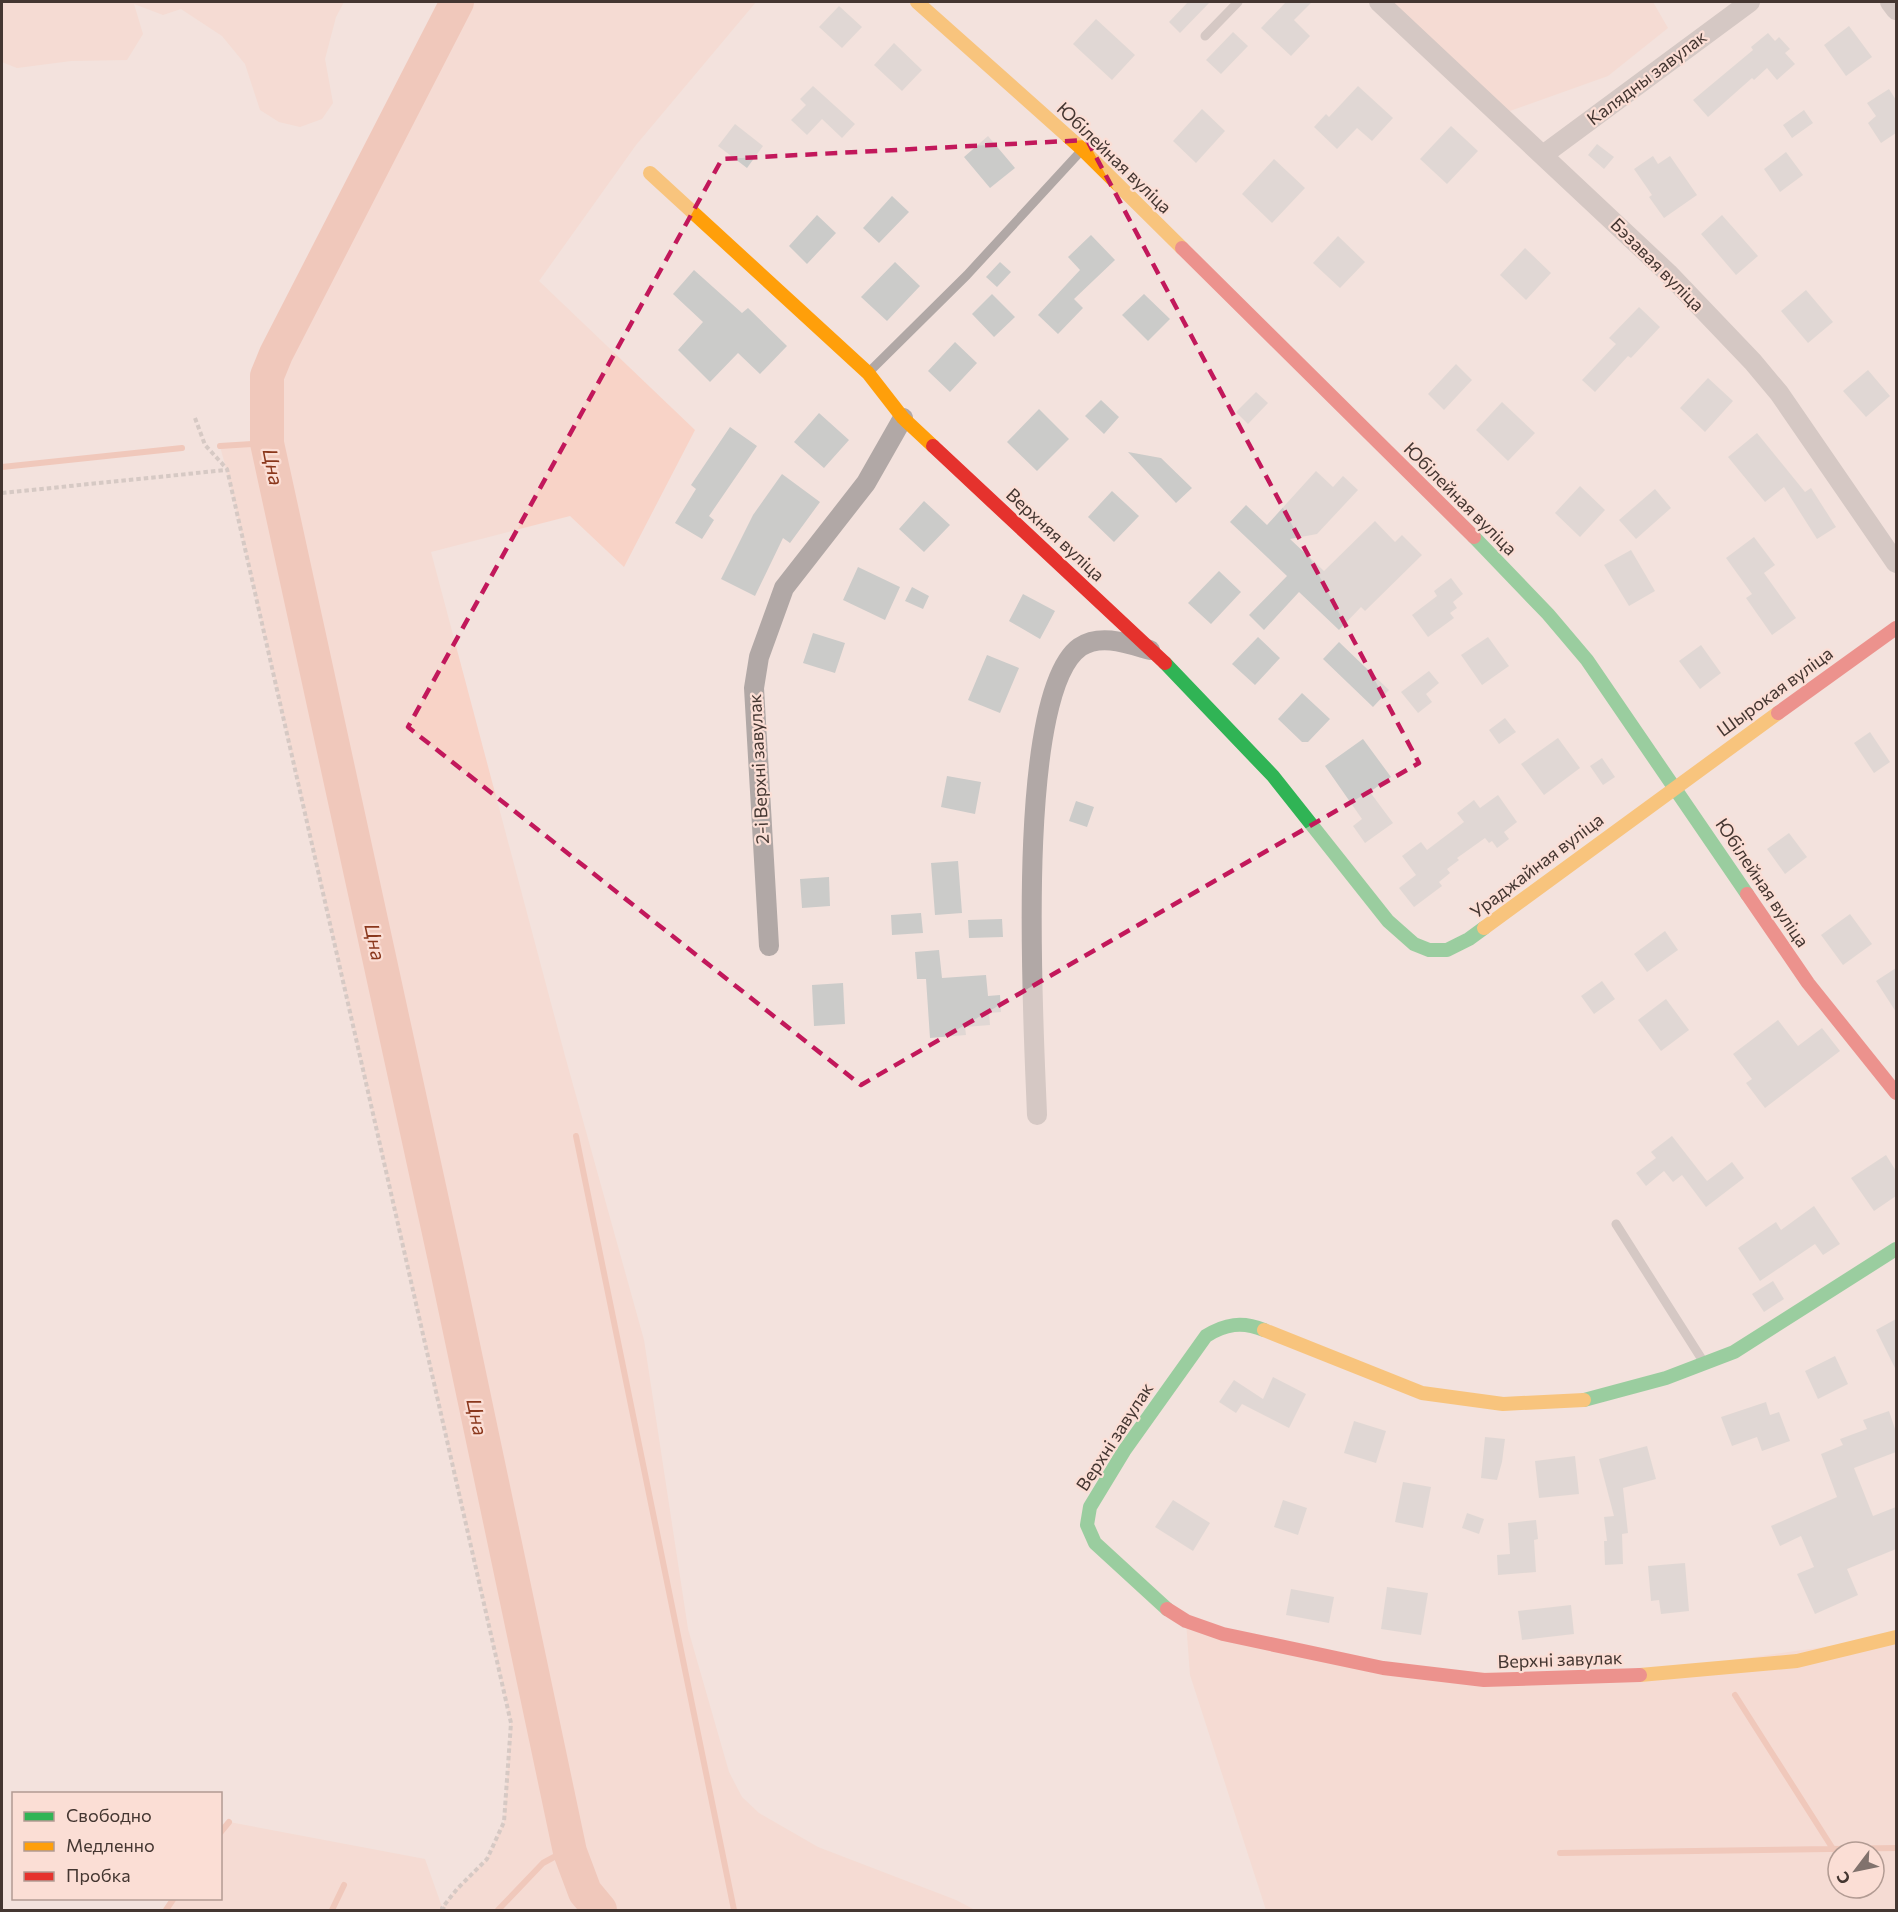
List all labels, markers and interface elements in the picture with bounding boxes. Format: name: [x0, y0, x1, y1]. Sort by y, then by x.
street label: Калядны завулак: [1582, 25, 1711, 129]
street label: Юбілейная вуліца: [1053, 97, 1177, 218]
street label: Бэзавая вуліца: [1606, 213, 1709, 316]
street label: Юбілейная вуліца: [1400, 437, 1522, 559]
water label: Цна: [259, 446, 289, 487]
street label: Верхняя вуліца: [1002, 483, 1109, 585]
street label: Шырокая вуліца: [1712, 642, 1837, 741]
street label: 2-і Верхні завулак: [743, 693, 773, 845]
street label: Ураджайная вуліца: [1466, 808, 1607, 922]
street label: Юбілейная вуліца: [1712, 814, 1814, 951]
water label: Цна: [360, 921, 392, 962]
street label: Верхні завулак: [1071, 1378, 1158, 1495]
water label: Цна: [462, 1396, 494, 1437]
street label: Верхні завулак: [1497, 1646, 1623, 1672]
legend: [12, 1792, 222, 1900]
text: Свободно: [66, 1804, 152, 1826]
text: Медленно: [66, 1834, 155, 1856]
north arrow: [1826, 1840, 1886, 1900]
text: Пробка: [66, 1864, 131, 1886]
text: С: [1832, 1868, 1854, 1888]

